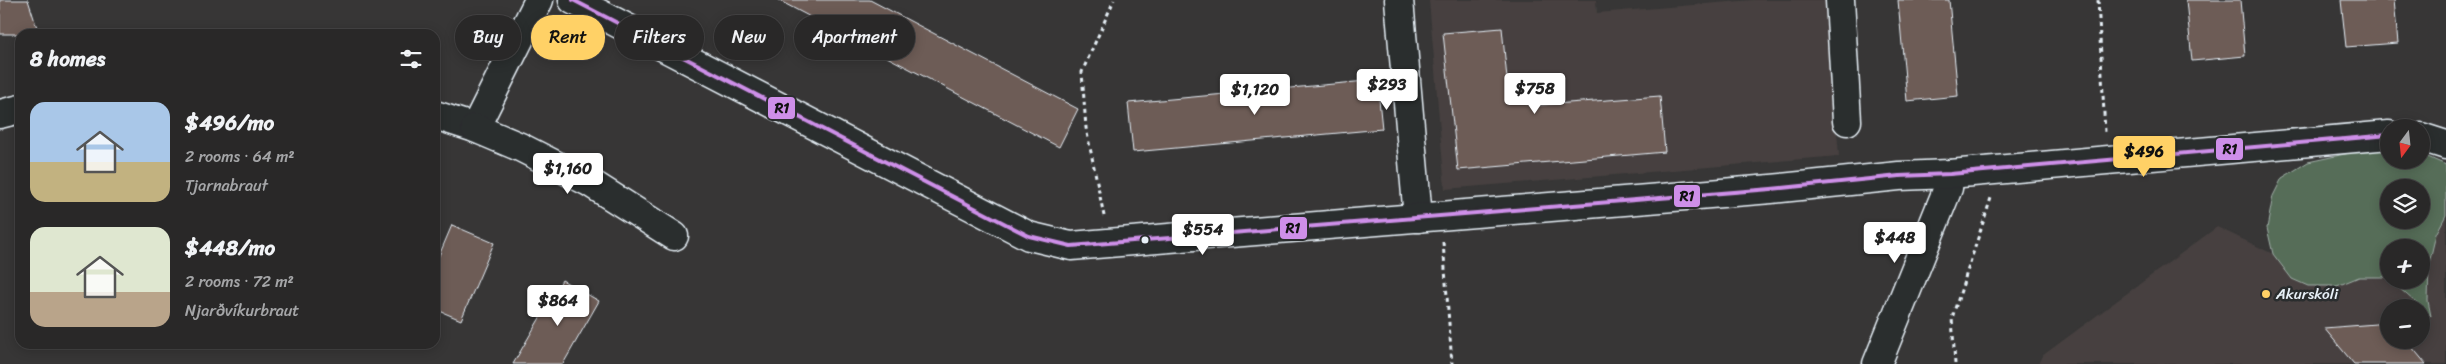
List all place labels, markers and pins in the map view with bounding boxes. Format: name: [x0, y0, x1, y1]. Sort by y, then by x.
pin: $293: [1357, 68, 1417, 111]
pin: $758: [1505, 72, 1565, 115]
pin: $1,120: [1214, 74, 1296, 116]
pin: $496: [2114, 136, 2174, 178]
pin: $1,160: [527, 152, 609, 195]
pin: $554: [1173, 214, 1233, 256]
pin: $448: [1865, 222, 1925, 264]
unlabelled marker: [1140, 235, 1150, 245]
place label: Akurskóli: [2275, 281, 2339, 307]
pin: $864: [528, 284, 588, 327]
marker: Akurskóli: [2260, 288, 2272, 300]

